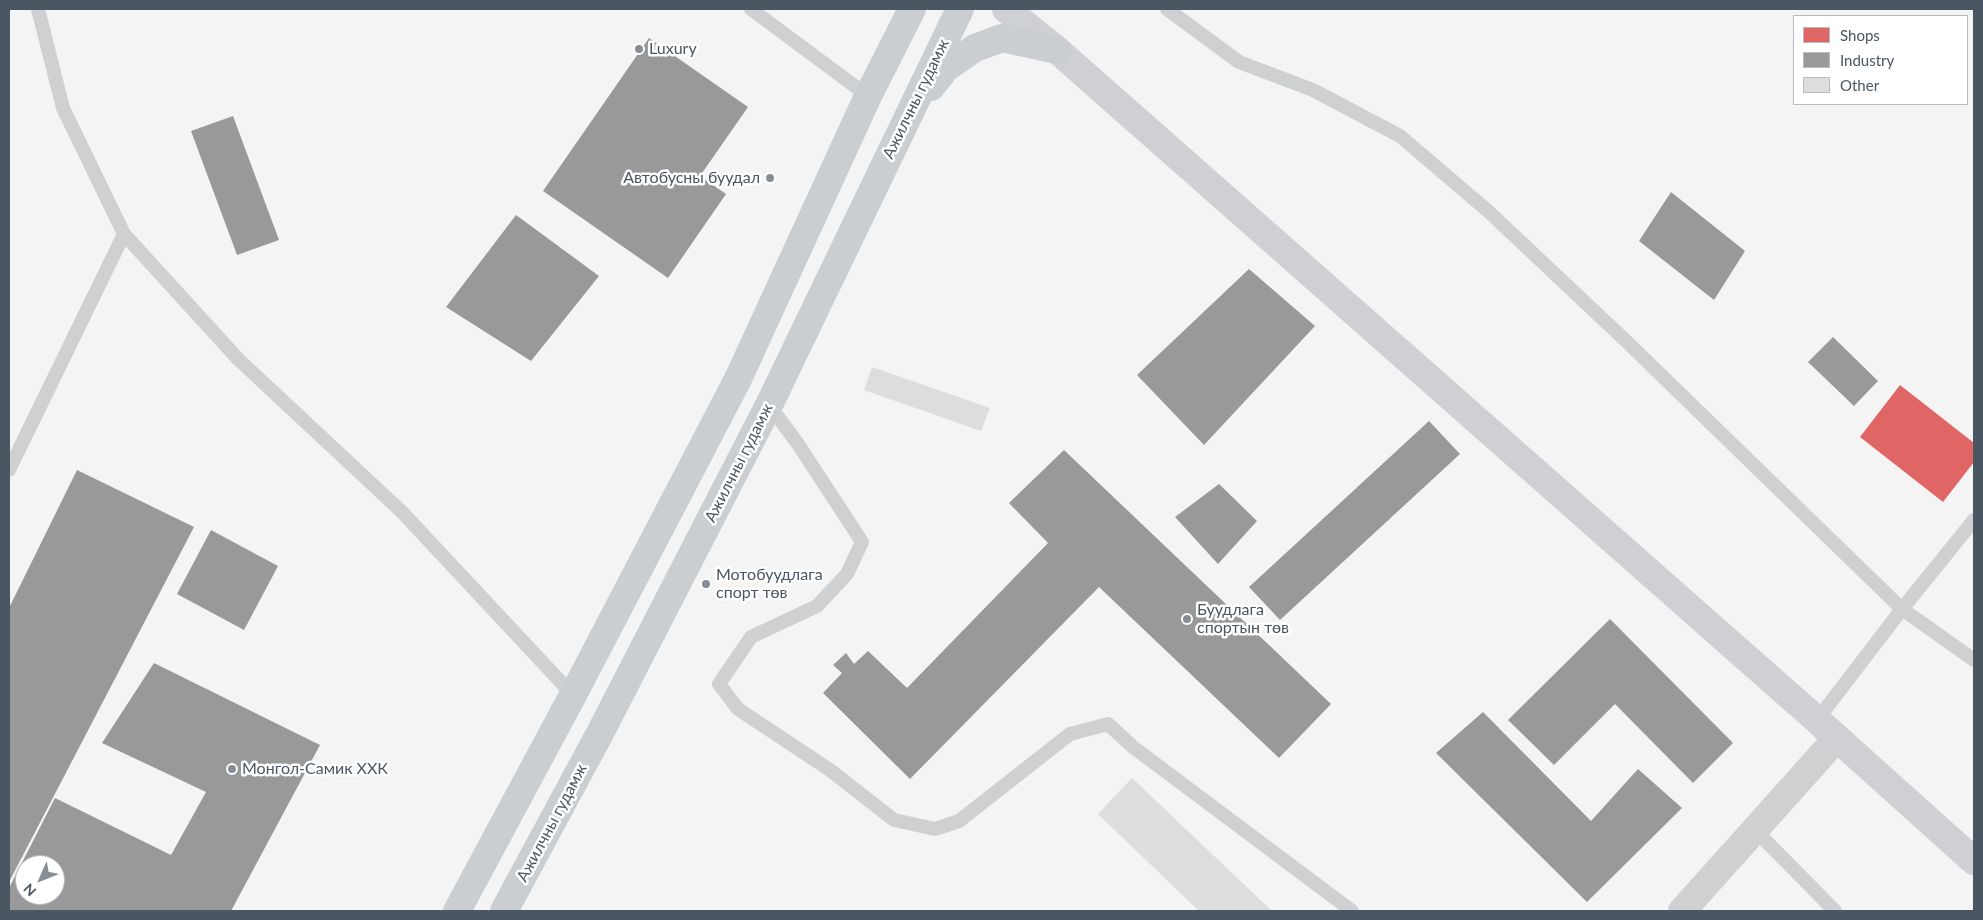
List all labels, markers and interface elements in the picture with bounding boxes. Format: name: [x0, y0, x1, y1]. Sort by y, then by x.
legend: [1793, 15, 1968, 105]
text: Shops: [1840, 26, 1880, 44]
street label: Ажилчны гудамж: [879, 36, 953, 162]
place label: Luxury: [649, 39, 697, 59]
marker: Luxury: [633, 43, 645, 55]
text: Industry: [1840, 51, 1894, 69]
text: Other: [1840, 76, 1879, 94]
place label: Автобусны буудал: [623, 168, 760, 188]
marker: Автобусны буудал: [764, 172, 776, 184]
street label: Ажилчны гудамж: [701, 400, 777, 526]
place label: Мотобуудлага спорт төв: [716, 565, 823, 603]
marker: Мотобуудлага спорт төв: [700, 578, 712, 590]
place label: Буудлага спортын төв: [1197, 600, 1289, 638]
marker: Буудлага спортын төв: [1181, 613, 1193, 625]
place label: Монгол-Самик ХХК: [242, 759, 388, 779]
street label: Ажилчны гудамж: [513, 761, 591, 885]
marker: Монгол-Самик ХХК: [226, 763, 238, 775]
north arrow: [15, 855, 65, 905]
text: N: [20, 880, 39, 900]

